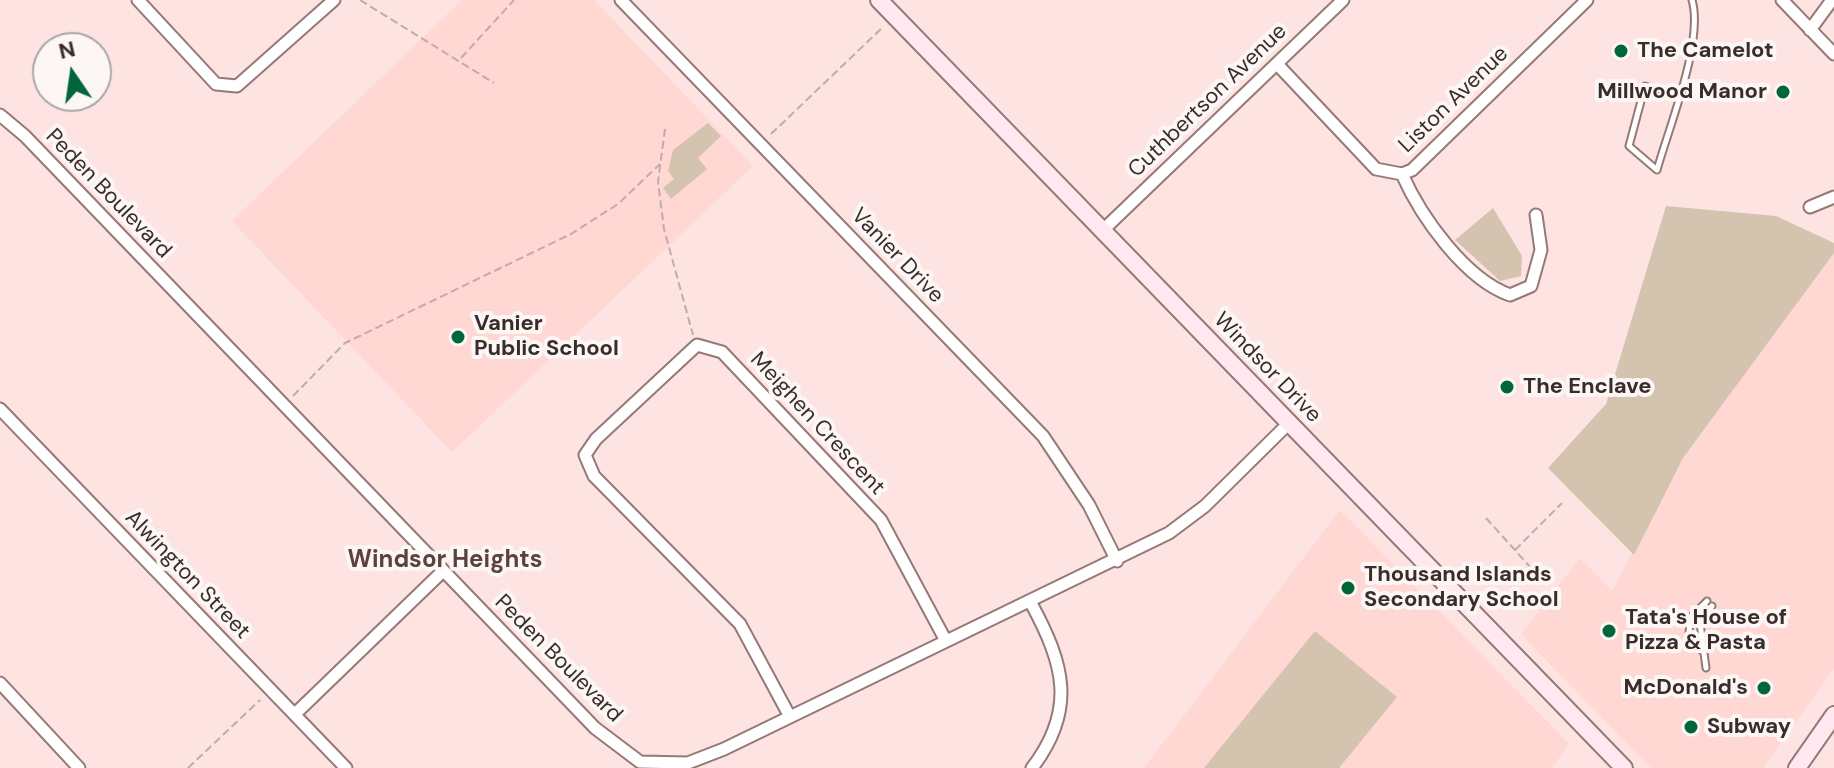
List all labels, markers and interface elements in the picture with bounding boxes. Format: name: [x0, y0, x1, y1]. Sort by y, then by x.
street label: Cuthbertson Avenue: [1123, 19, 1293, 183]
north arrow: [32, 32, 112, 112]
text: N: [56, 34, 78, 66]
place label: The Camelot: [1637, 38, 1774, 64]
street label: Liston Avenue: [1394, 41, 1514, 159]
marker: The Camelot: [1612, 42, 1630, 60]
place label: Millwood Manor: [1597, 79, 1767, 105]
marker: Millwood Manor: [1774, 83, 1792, 101]
street label: Peden Boulevard: [40, 124, 176, 264]
street label: Vanier Drive: [845, 203, 949, 309]
street label: Windsor Drive: [1208, 307, 1326, 429]
place label: Vanier Public School: [474, 311, 619, 362]
marker: Vanier Public School: [449, 328, 467, 346]
street label: Meighen Crescent: [744, 347, 890, 501]
place label: The Enclave: [1523, 374, 1651, 400]
marker: The Enclave: [1498, 378, 1516, 396]
street label: Alwington Street: [119, 505, 255, 645]
district label: Windsor Heights: [348, 547, 542, 575]
place label: Thousand Islands Secondary School: [1364, 562, 1559, 614]
marker: Thousand Islands Secondary School: [1339, 579, 1357, 597]
street label: Peden Boulevard: [489, 590, 627, 728]
place label: Tata's House of Pizza & Pasta: [1625, 605, 1787, 656]
marker: Tata's House of Pizza & Pasta: [1600, 622, 1618, 640]
place label: McDonald's: [1623, 675, 1748, 701]
marker: McDonald's: [1755, 679, 1773, 697]
place label: Subway: [1707, 714, 1791, 740]
marker: Subway: [1682, 718, 1700, 736]

